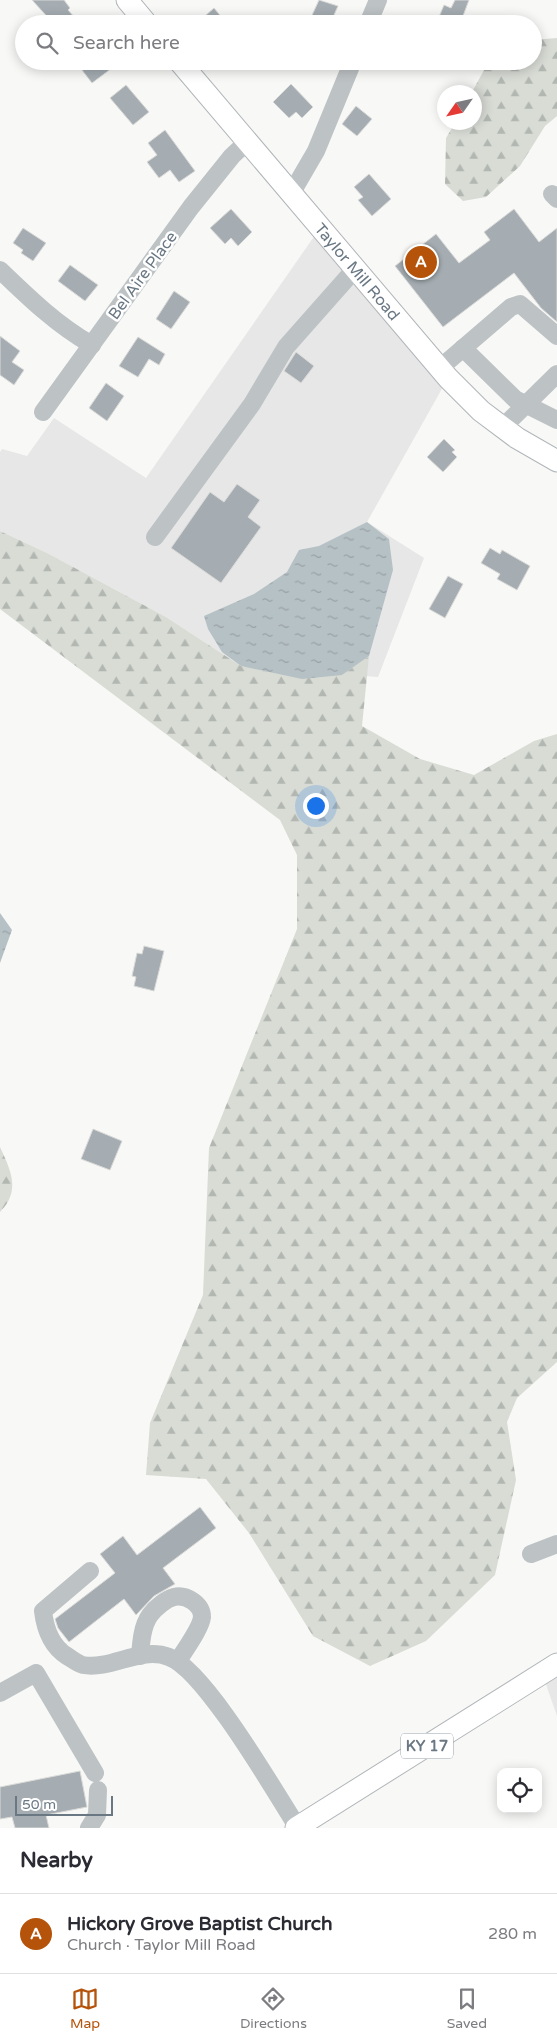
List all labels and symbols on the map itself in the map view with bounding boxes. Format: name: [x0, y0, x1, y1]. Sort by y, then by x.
north arrow: [437, 85, 482, 130]
street label: Taylor Mill Road: [310, 219, 404, 325]
street label: Bel Aire Place: [104, 228, 182, 324]
pin: A: [405, 243, 437, 281]
your location: [303, 793, 329, 819]
road number: KY 17: [401, 1734, 453, 1758]
scale bar: [15, 1793, 112, 1816]

